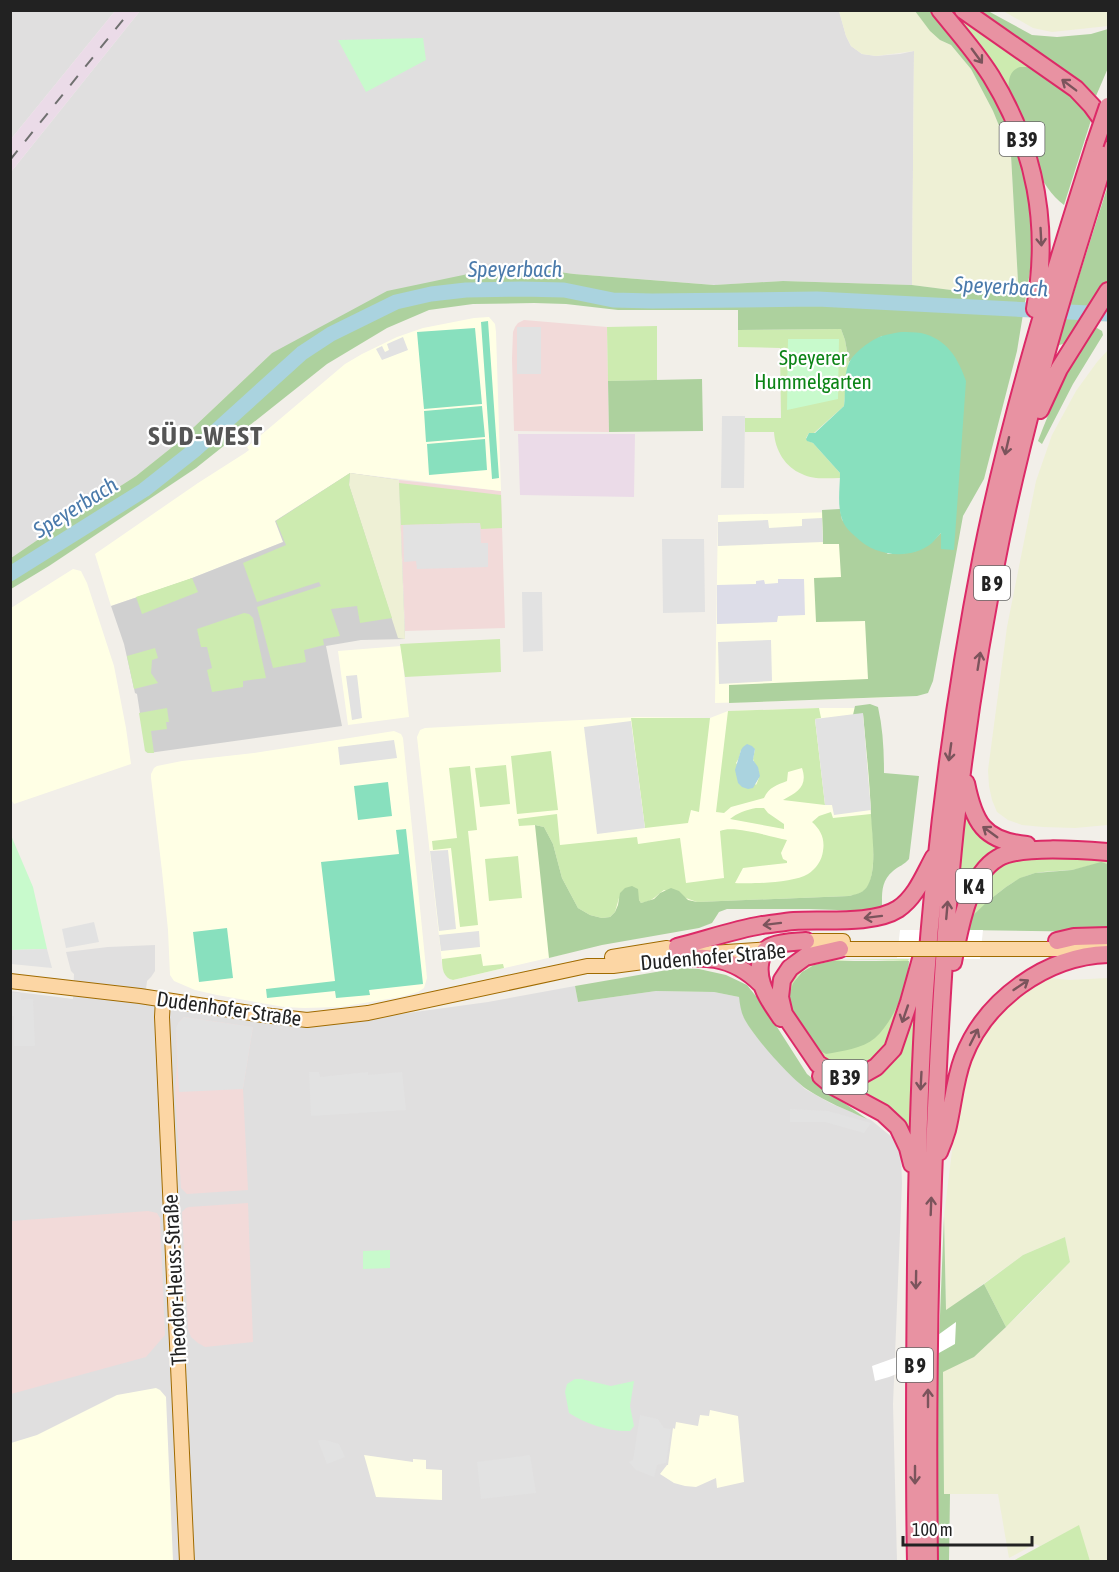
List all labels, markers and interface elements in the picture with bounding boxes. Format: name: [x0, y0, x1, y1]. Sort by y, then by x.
one-way arrow: [971, 47, 983, 63]
one-way arrow: [1062, 79, 1078, 91]
road number: B 39: [1000, 122, 1044, 156]
one-way arrow: [1035, 226, 1046, 246]
water label: Speyerbach: [467, 256, 562, 282]
water label: Speyerbach: [952, 270, 1049, 301]
park label: Speyerer Hummelgarten: [754, 345, 872, 393]
district label: SÜD-WEST: [148, 420, 264, 451]
one-way arrow: [1001, 436, 1012, 455]
water label: Speyerbach: [27, 471, 122, 544]
road number: B 9: [974, 566, 1010, 600]
one-way arrow: [974, 651, 985, 671]
one-way arrow: [945, 741, 956, 761]
one-way arrow: [983, 826, 999, 838]
road number: K 4: [956, 869, 992, 903]
one-way arrow: [942, 900, 953, 920]
one-way arrow: [864, 912, 884, 923]
one-way arrow: [762, 919, 782, 930]
street label: Dudenhofer Straße: [639, 938, 787, 974]
one-way arrow: [1013, 979, 1029, 991]
street label: Dudenhofer Straße: [155, 986, 303, 1030]
one-way arrow: [898, 1004, 909, 1023]
one-way arrow: [968, 1028, 980, 1046]
road number: B 39: [822, 1060, 868, 1094]
one-way arrow: [916, 1070, 927, 1090]
street label: Theodor-Heuss-Straße: [158, 1194, 190, 1366]
one-way arrow: [926, 1196, 937, 1216]
one-way arrow: [910, 1270, 922, 1290]
road number: B 9: [897, 1348, 933, 1382]
one-way arrow: [922, 1389, 934, 1409]
one-way arrow: [909, 1465, 921, 1485]
scale bar: [903, 1509, 1032, 1547]
text: 100 m: [912, 1519, 953, 1540]

